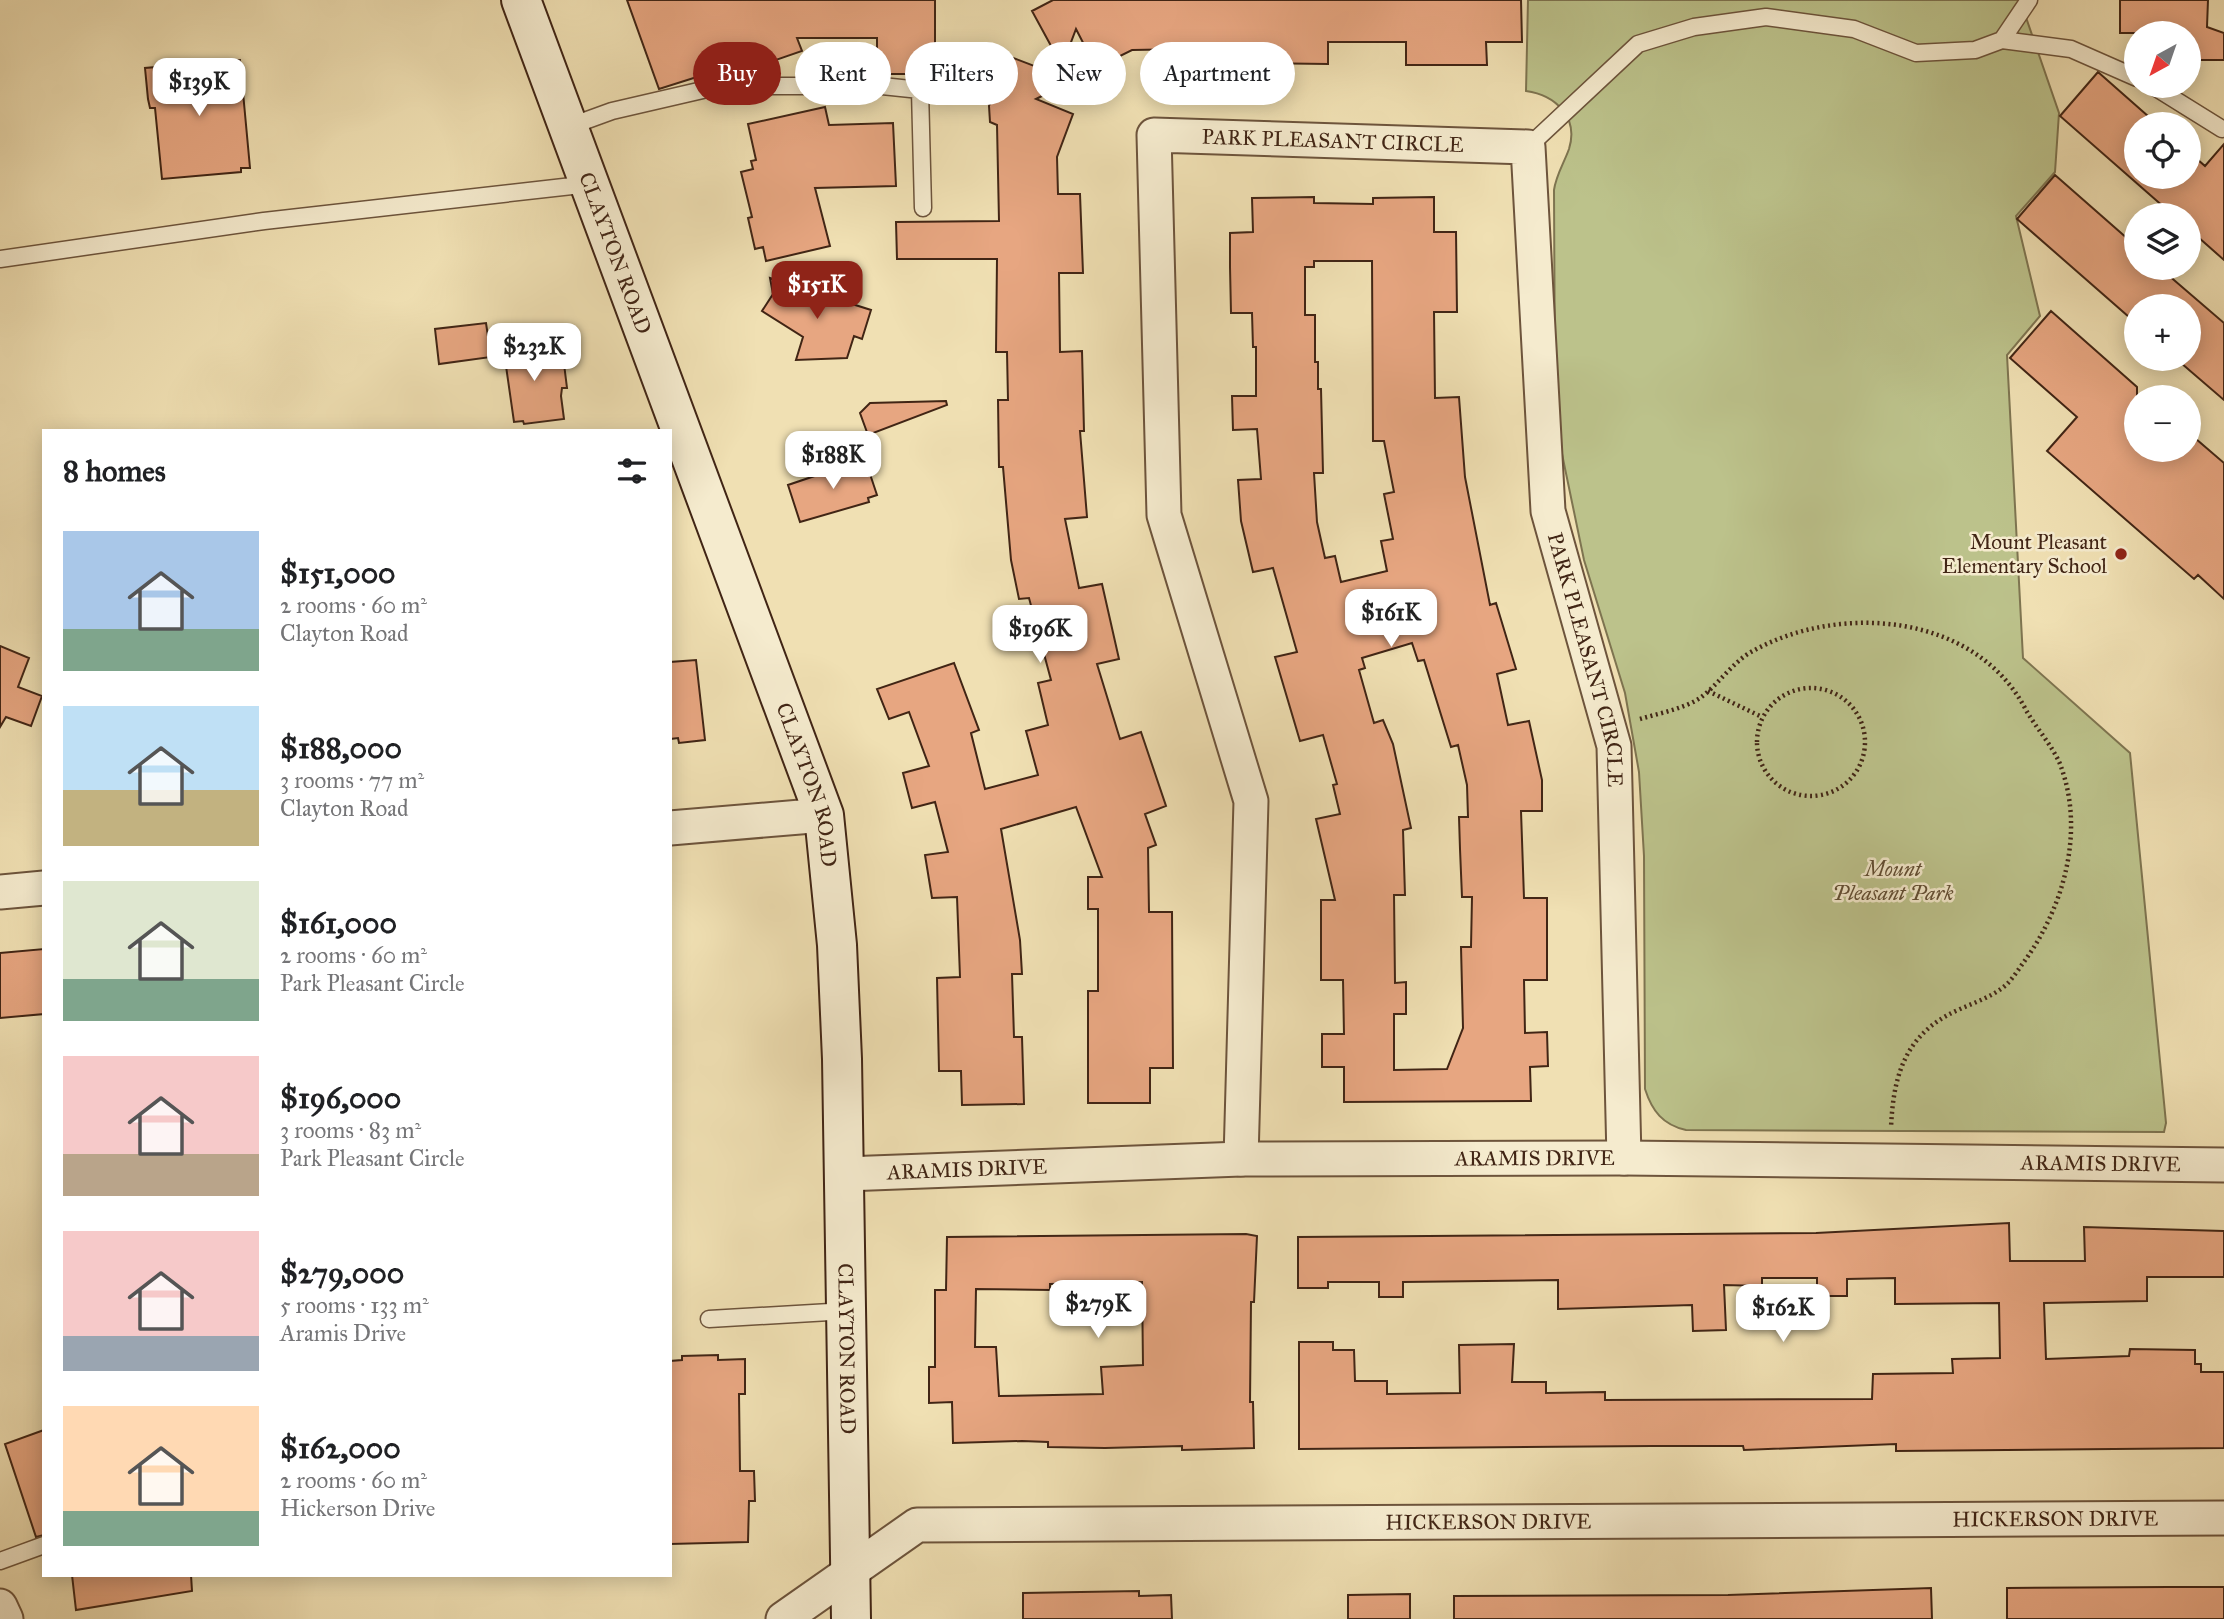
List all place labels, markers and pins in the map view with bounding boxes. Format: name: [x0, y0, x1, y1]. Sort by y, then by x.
pin: $139K: [150, 58, 248, 118]
pin: $151K: [768, 262, 866, 321]
pin: $232K: [485, 324, 583, 383]
pin: $188K: [784, 432, 882, 491]
place label: Mount Pleasant Elementary School: [1942, 529, 2108, 579]
marker: Mount Pleasant Elementary School: [2113, 546, 2129, 562]
pin: $161K: [1342, 590, 1440, 649]
pin: $196K: [991, 606, 1089, 665]
pin: $279K: [1049, 1280, 1147, 1340]
pin: $162K: [1734, 1284, 1832, 1344]

